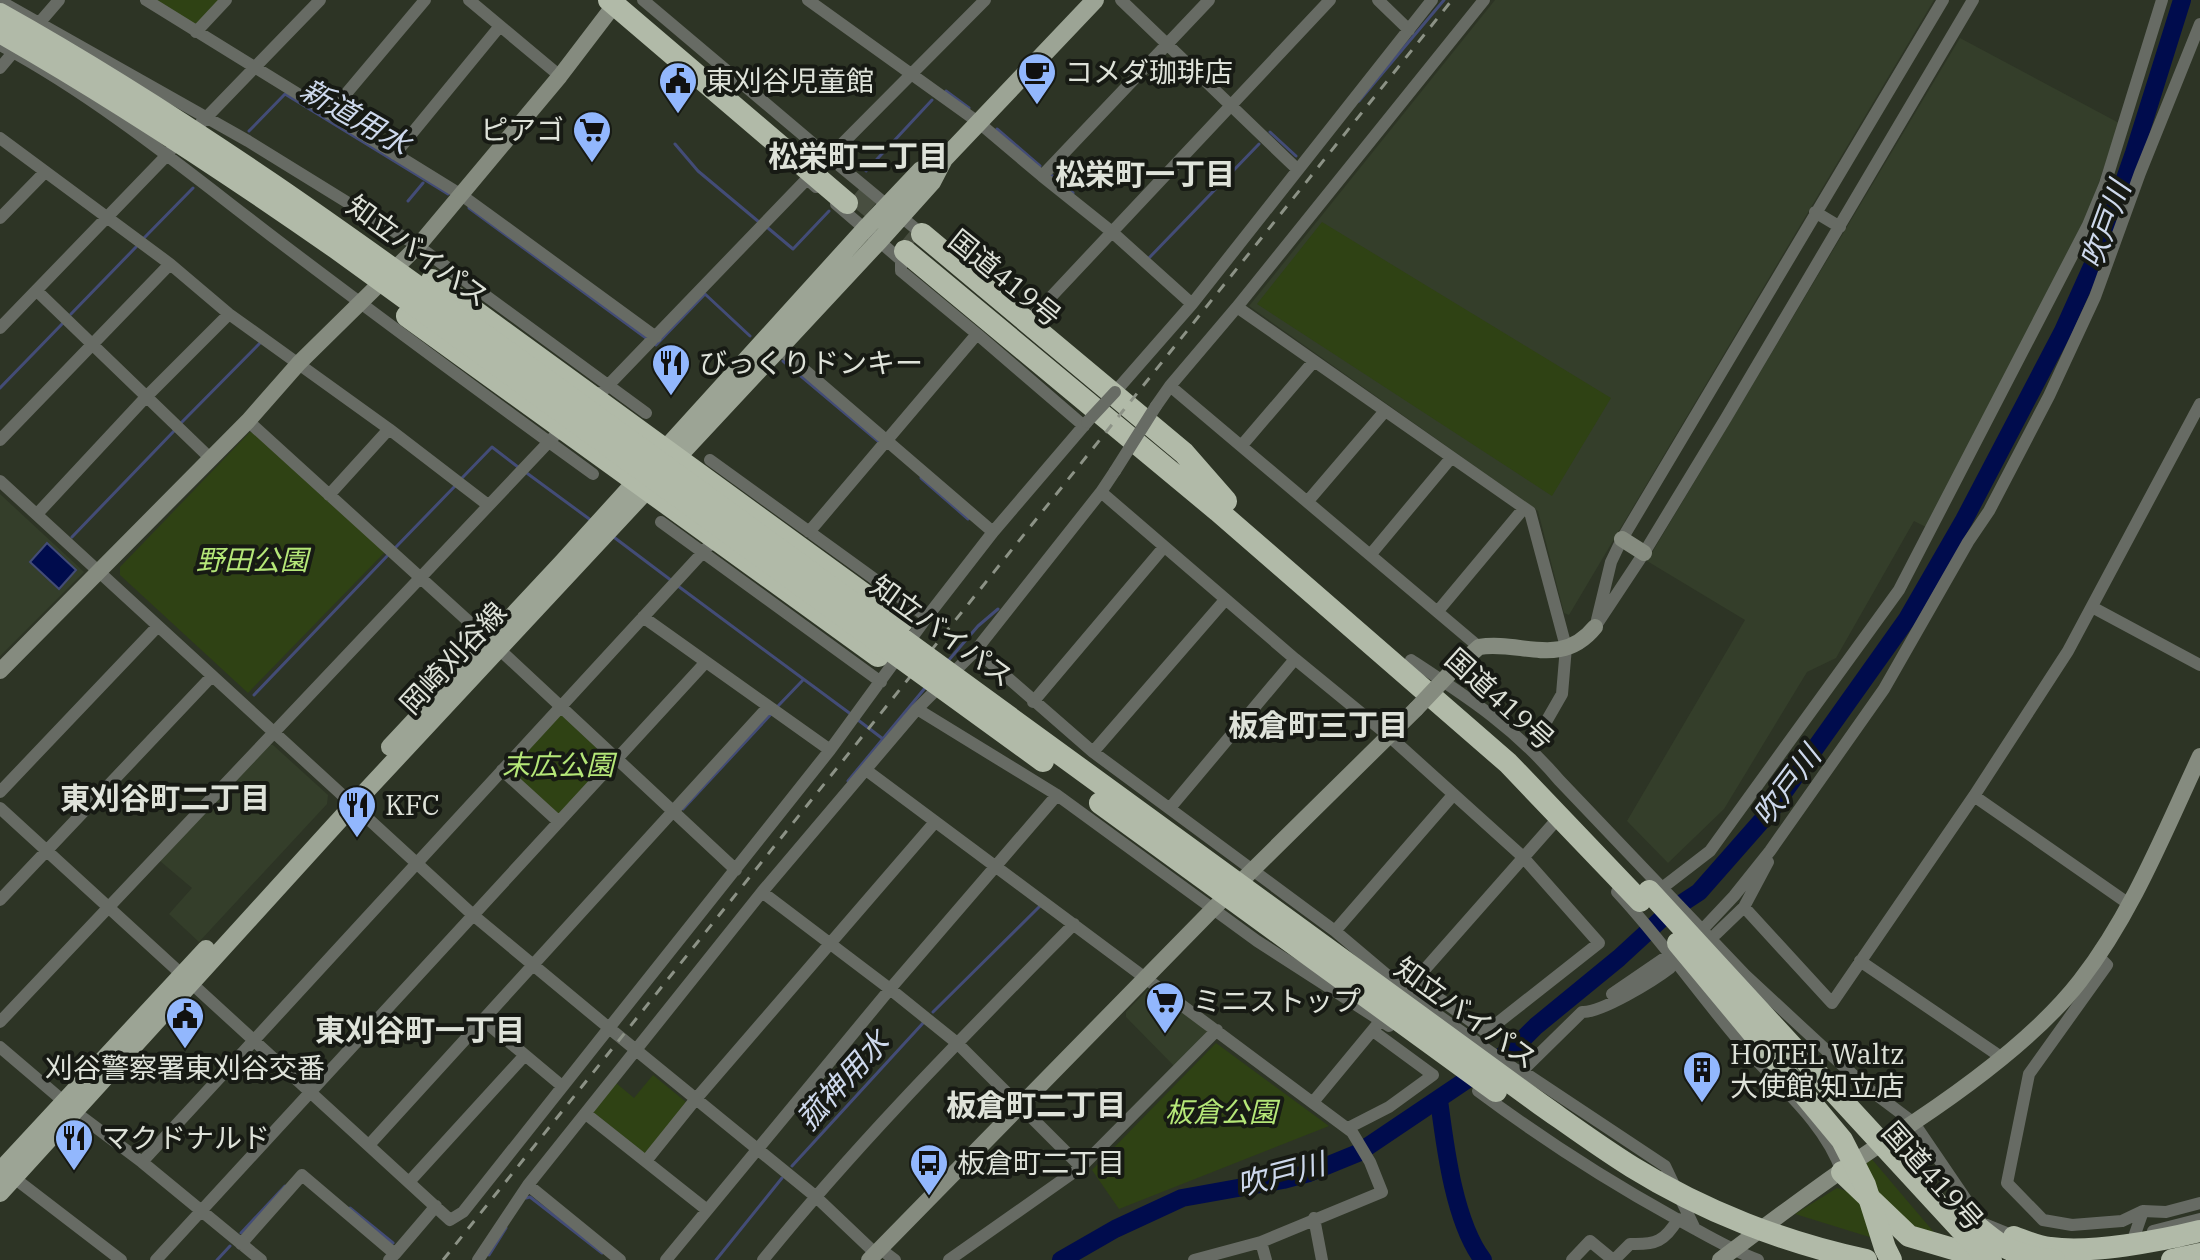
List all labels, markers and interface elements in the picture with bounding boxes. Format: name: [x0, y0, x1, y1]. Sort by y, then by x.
cafe icon: コメダ珈琲店: [1016, 51, 1058, 106]
place label: コメダ珈琲店: [1065, 53, 1233, 90]
public building icon: 東刈谷児童館: [657, 60, 699, 115]
place label: 東刈谷児童館: [706, 62, 874, 99]
water label: 新道用水: [294, 69, 420, 164]
supermarket icon: ピアゴ: [571, 109, 613, 164]
place label: ピアゴ: [480, 111, 564, 148]
district label: 松栄町二丁目: [768, 136, 948, 175]
district label: 松栄町一丁目: [1055, 154, 1235, 193]
water label: 吹戸川: [2071, 173, 2139, 273]
street label: 知立バイパス: [340, 186, 497, 315]
street label: 国道419号: [941, 221, 1069, 334]
restaurant icon: びっくりドンキー: [650, 342, 692, 397]
place label: びっくりドンキー: [699, 344, 923, 381]
park label: 野田公園: [196, 541, 312, 578]
street label: 知立バイパス: [864, 566, 1021, 695]
street label: 岡崎刈谷線: [391, 594, 514, 721]
street label: 国道419号: [1438, 640, 1563, 757]
district label: 板倉町三丁目: [1228, 705, 1408, 744]
water label: 吹戸川: [1743, 735, 1830, 833]
park label: 末広公園: [502, 746, 618, 783]
district label: 東刈谷町二丁目: [60, 778, 270, 817]
restaurant icon: KFC: [336, 784, 378, 839]
place label: KFC: [385, 786, 440, 823]
street label: 知立バイパス: [1388, 948, 1545, 1077]
supermarket icon: ミニストップ: [1144, 980, 1186, 1035]
place label: ミニストップ: [1193, 982, 1361, 1019]
public building icon: 刈谷警察署東刈谷交番: [164, 995, 206, 1050]
district label: 東刈谷町一丁目: [315, 1010, 525, 1049]
water label: 菰神用水: [787, 1020, 899, 1138]
place label: HOTEL Waltz 大使館 知立店: [1730, 1035, 1905, 1104]
place label: 刈谷警察署東刈谷交番: [45, 1049, 325, 1086]
building icon: HOTEL Waltz 大使館 知立店: [1681, 1049, 1723, 1104]
district label: 板倉町二丁目: [946, 1085, 1126, 1124]
park label: 板倉公園: [1165, 1093, 1281, 1130]
street label: 国道419号: [1875, 1113, 1992, 1238]
restaurant icon: マクドナルド: [53, 1117, 95, 1172]
place label: マクドナルド: [102, 1119, 270, 1156]
bus stop icon: 板倉町二丁目: [908, 1142, 950, 1197]
water label: 吹戸川: [1232, 1142, 1332, 1204]
place label: 板倉町二丁目: [957, 1144, 1125, 1181]

